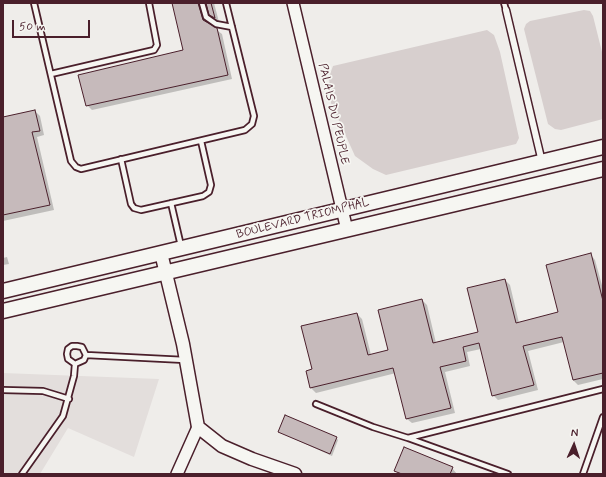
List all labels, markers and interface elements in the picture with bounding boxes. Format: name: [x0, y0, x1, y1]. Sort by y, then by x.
scale bar: [14, 12, 92, 38]
text: 50 m: [19, 19, 46, 35]
street label: PALAIS DU PEUPLE: [314, 62, 352, 166]
street label: BOULEVARD TRIOMPHAL: [235, 195, 371, 243]
north arrow: [554, 425, 594, 465]
text: N: [571, 426, 579, 440]

